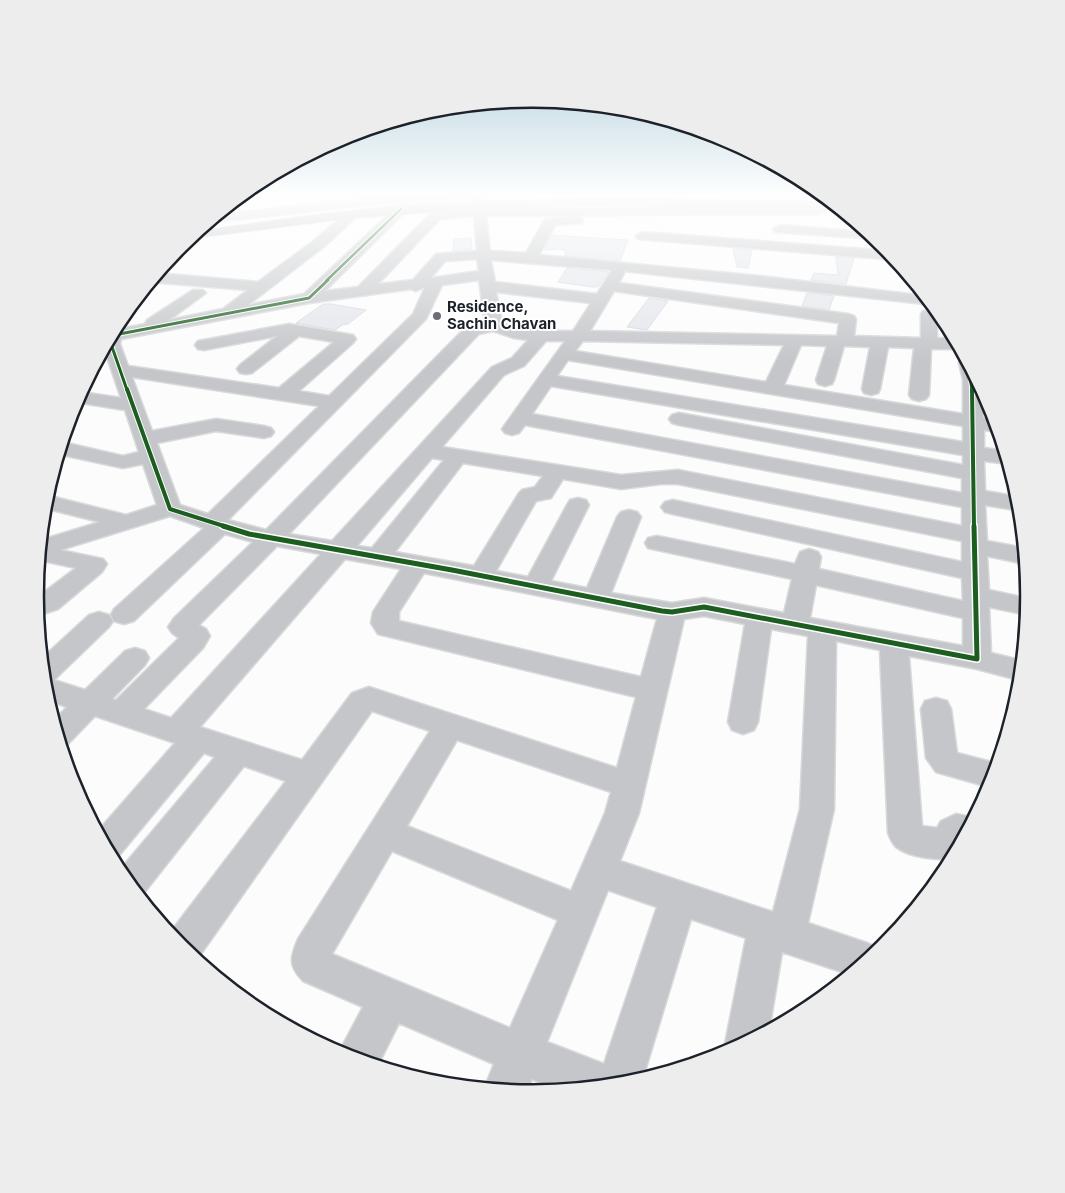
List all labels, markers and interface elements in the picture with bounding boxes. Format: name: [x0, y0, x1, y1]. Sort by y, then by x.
place label: Residence, Sachin Chavan: [447, 297, 556, 333]
marker: Residence, Sachin Chavan: [431, 310, 443, 322]

